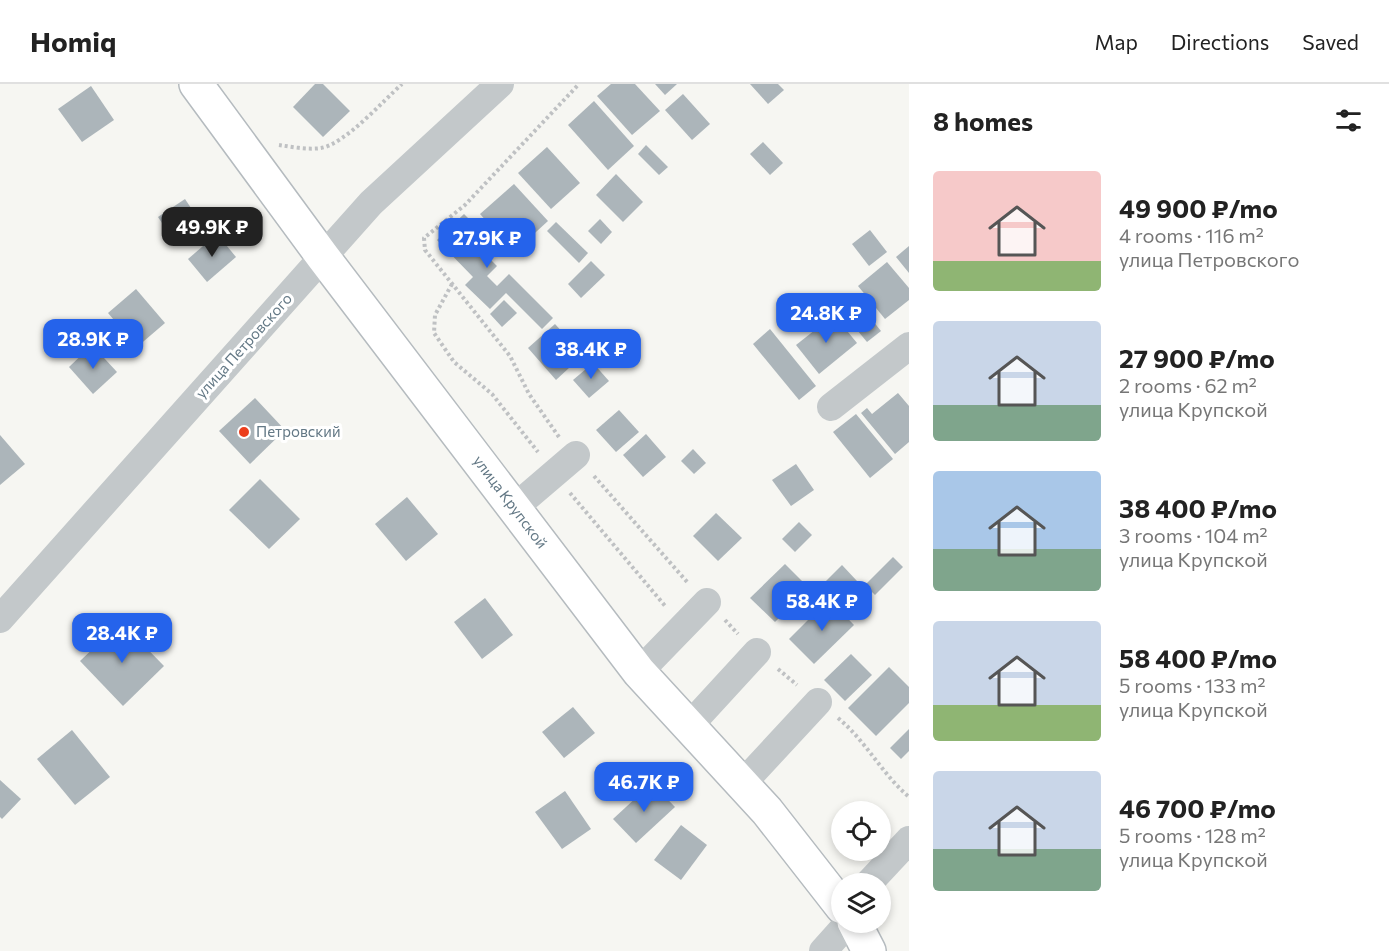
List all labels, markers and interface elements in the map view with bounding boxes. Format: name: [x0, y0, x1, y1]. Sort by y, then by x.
text: Homiq: [30, 24, 116, 58]
text: Map: [1095, 29, 1138, 54]
text: Directions: [1171, 29, 1269, 54]
text: Saved: [1302, 29, 1359, 54]
icon: filters: [1332, 104, 1365, 137]
text: 8 homes: [933, 105, 1033, 136]
text: 49 900 ₽/mo: [1119, 192, 1278, 223]
icon: home: [981, 195, 1053, 267]
pin: 49.9K ₽: [157, 207, 267, 258]
text: 49.9K ₽: [176, 214, 248, 238]
pin: 27.9K ₽: [432, 218, 542, 269]
text: 4 rooms · 116 m²: [1119, 223, 1264, 247]
text: 27.9K ₽: [452, 225, 522, 249]
text: улица Петровского: [1119, 247, 1299, 271]
street label: улица Петровского: [191, 289, 295, 402]
pin: 24.8K ₽: [771, 293, 881, 344]
text: 24.8K ₽: [790, 300, 862, 324]
pin: 28.9K ₽: [38, 319, 148, 370]
text: 28.9K ₽: [57, 326, 129, 350]
pin: 38.4K ₽: [536, 329, 646, 380]
text: 38.4K ₽: [555, 336, 627, 360]
text: 27 900 ₽/mo: [1119, 342, 1275, 373]
icon: home: [981, 345, 1053, 417]
text: 2 rooms · 62 m²: [1119, 373, 1257, 397]
text: улица Крупской: [1119, 397, 1268, 421]
place label: Петровский: [256, 422, 341, 440]
marker: Петровский: [237, 425, 251, 439]
street label: улица Крупской: [470, 451, 552, 551]
text: 38 400 ₽/mo: [1119, 492, 1277, 523]
icon: home: [981, 495, 1053, 567]
text: 3 rooms · 104 m²: [1119, 523, 1268, 547]
text: улица Крупской: [1119, 547, 1268, 571]
pin: 58.4K ₽: [767, 581, 877, 632]
text: 58.4K ₽: [786, 588, 858, 612]
pin: 28.4K ₽: [67, 613, 177, 664]
text: 28.4K ₽: [86, 620, 158, 644]
text: 58 400 ₽/mo: [1119, 642, 1277, 673]
icon: home: [981, 645, 1053, 717]
text: 5 rooms · 133 m²: [1119, 673, 1265, 697]
text: улица Крупской: [1119, 697, 1268, 721]
pin: 46.7K ₽: [589, 762, 699, 813]
text: 46.7K ₽: [608, 769, 680, 793]
text: 46 700 ₽/mo: [1119, 792, 1276, 823]
icon: home: [981, 795, 1053, 867]
map controls: [831, 801, 891, 933]
button: locate: [831, 801, 891, 861]
text: 5 rooms · 128 m²: [1119, 823, 1266, 847]
text: улица Крупской: [1119, 847, 1268, 871]
button: layers: [831, 873, 891, 933]

